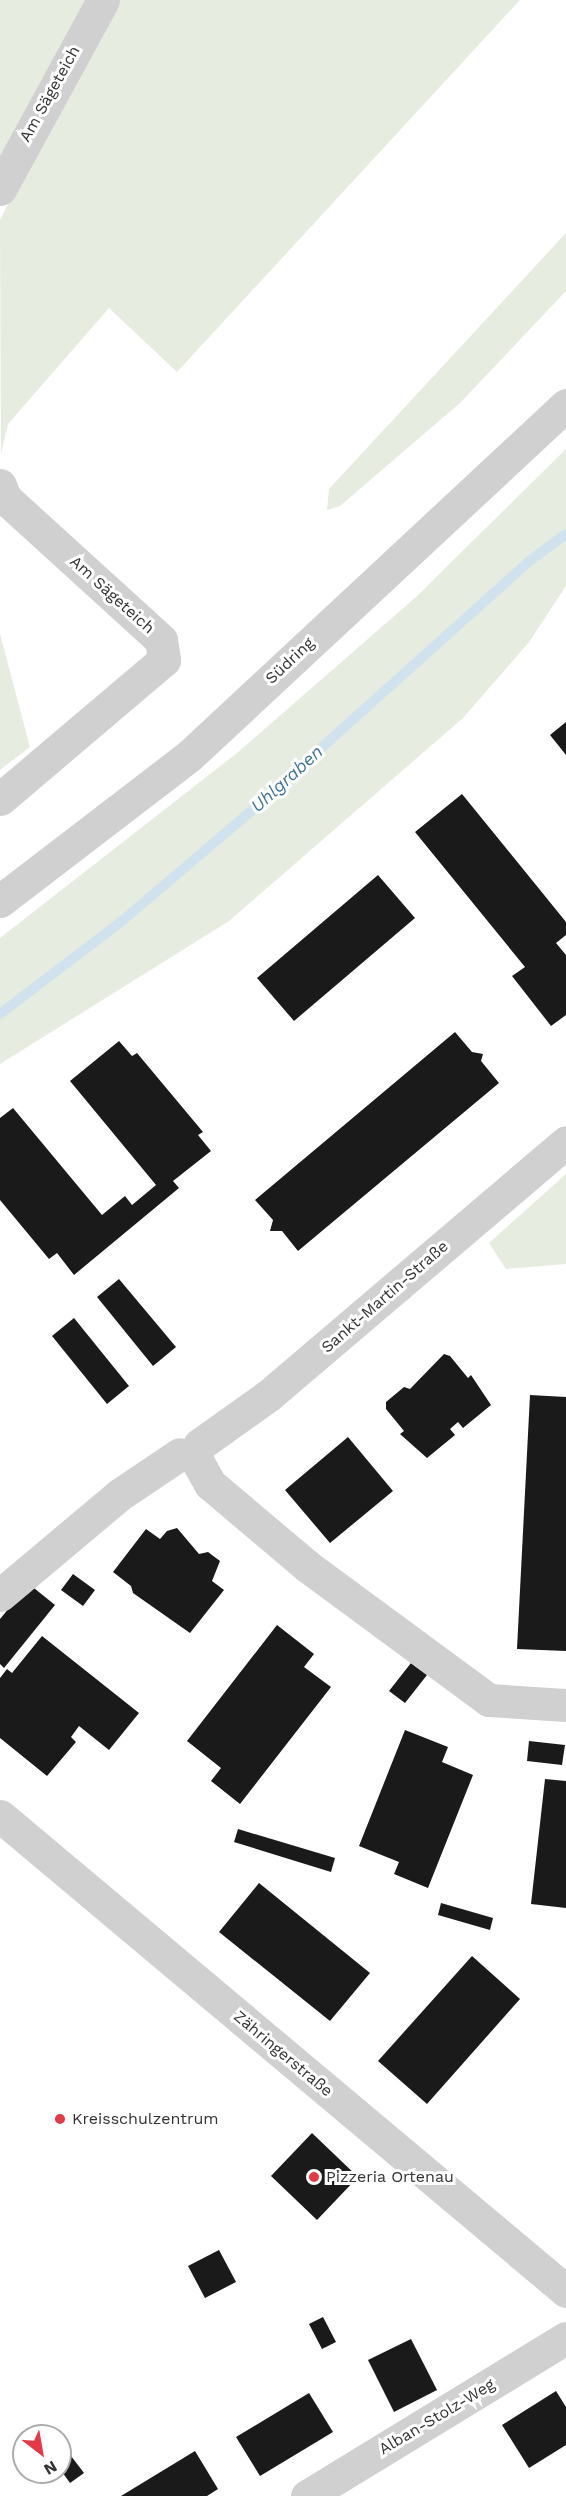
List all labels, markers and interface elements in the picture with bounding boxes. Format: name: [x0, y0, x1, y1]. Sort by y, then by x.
street label: Am Sägeteich: [16, 43, 84, 145]
street label: Am Sägeteich: [66, 552, 158, 638]
street label: Südring: [262, 634, 318, 688]
water label: Uhlgraben: [246, 741, 328, 817]
street label: Sankt-Martin-Straße: [318, 1237, 452, 1357]
street label: Zähringerstraße: [230, 2007, 336, 2101]
place label: Kreisschulzentrum: [72, 2109, 219, 2129]
marker: Kreisschulzentrum: [53, 2112, 67, 2126]
place label: Pizzeria Ortenau: [326, 2167, 454, 2187]
marker: Pizzeria Ortenau: [307, 2170, 321, 2184]
street label: Alban-Stolz-Weg: [376, 2375, 498, 2459]
north arrow: [12, 2424, 72, 2484]
text: N: [41, 2457, 60, 2479]

